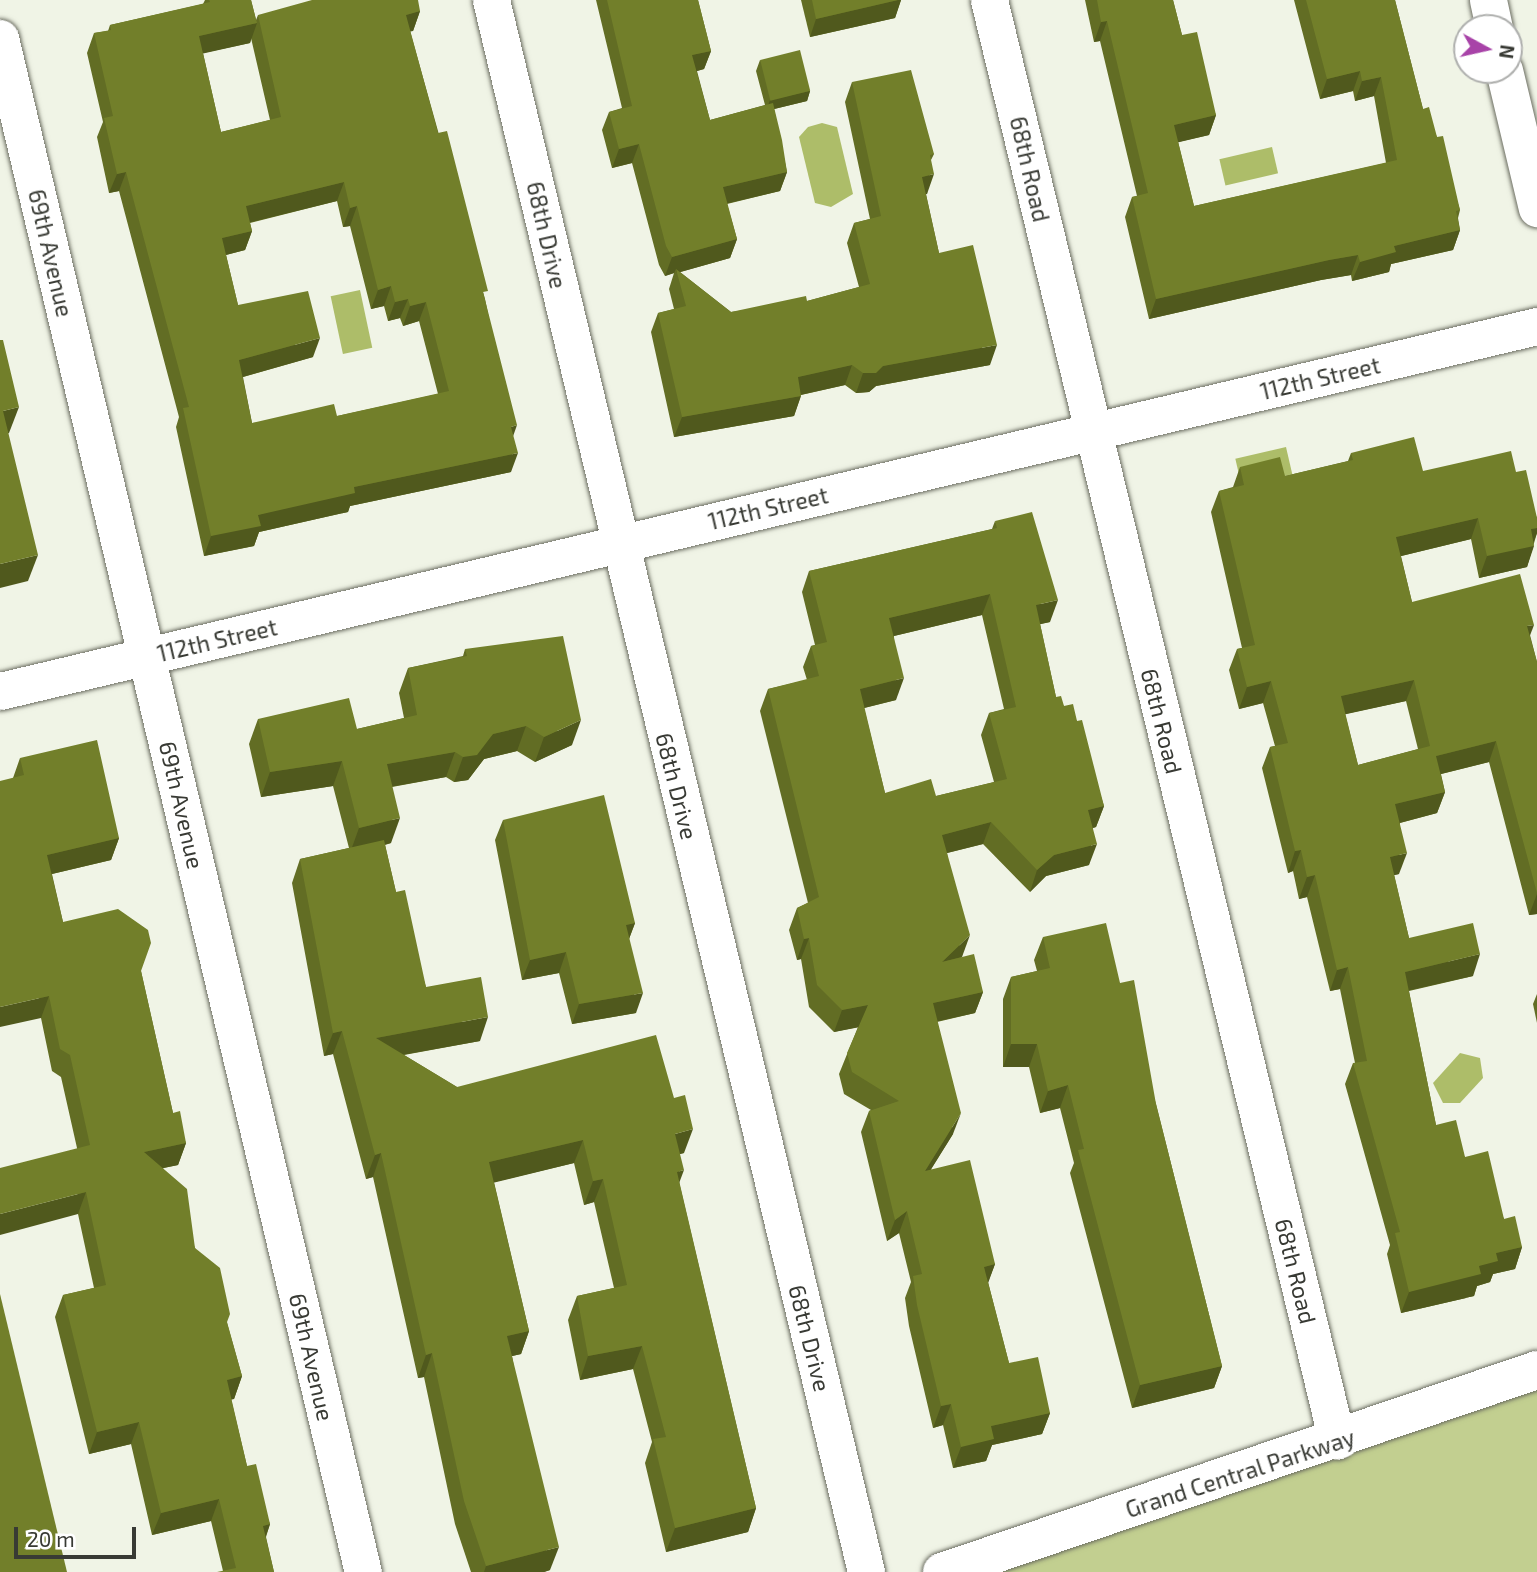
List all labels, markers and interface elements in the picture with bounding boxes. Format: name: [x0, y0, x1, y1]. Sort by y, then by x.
north arrow: [1453, 14, 1523, 84]
text: N: [1495, 43, 1520, 60]
street label: 68th Road: [1004, 114, 1056, 224]
street label: 68th Drive: [521, 179, 573, 291]
street label: 69th Avenue: [23, 186, 79, 320]
street label: 112th Street: [1257, 351, 1383, 405]
street label: 112th Street: [705, 481, 831, 535]
street label: 112th Street: [154, 613, 280, 667]
street label: 68th Road: [1136, 666, 1188, 776]
street label: 68th Drive: [650, 730, 704, 842]
street label: 69th Avenue: [154, 738, 210, 872]
street label: 68th Road: [1270, 1216, 1322, 1326]
street label: 68th Drive: [783, 1282, 837, 1394]
street label: 69th Avenue: [284, 1290, 340, 1424]
street label: Grand Central Parkway: [1122, 1423, 1358, 1523]
scale bar: [18, 1512, 140, 1556]
text: 20 m: [27, 1526, 75, 1551]

